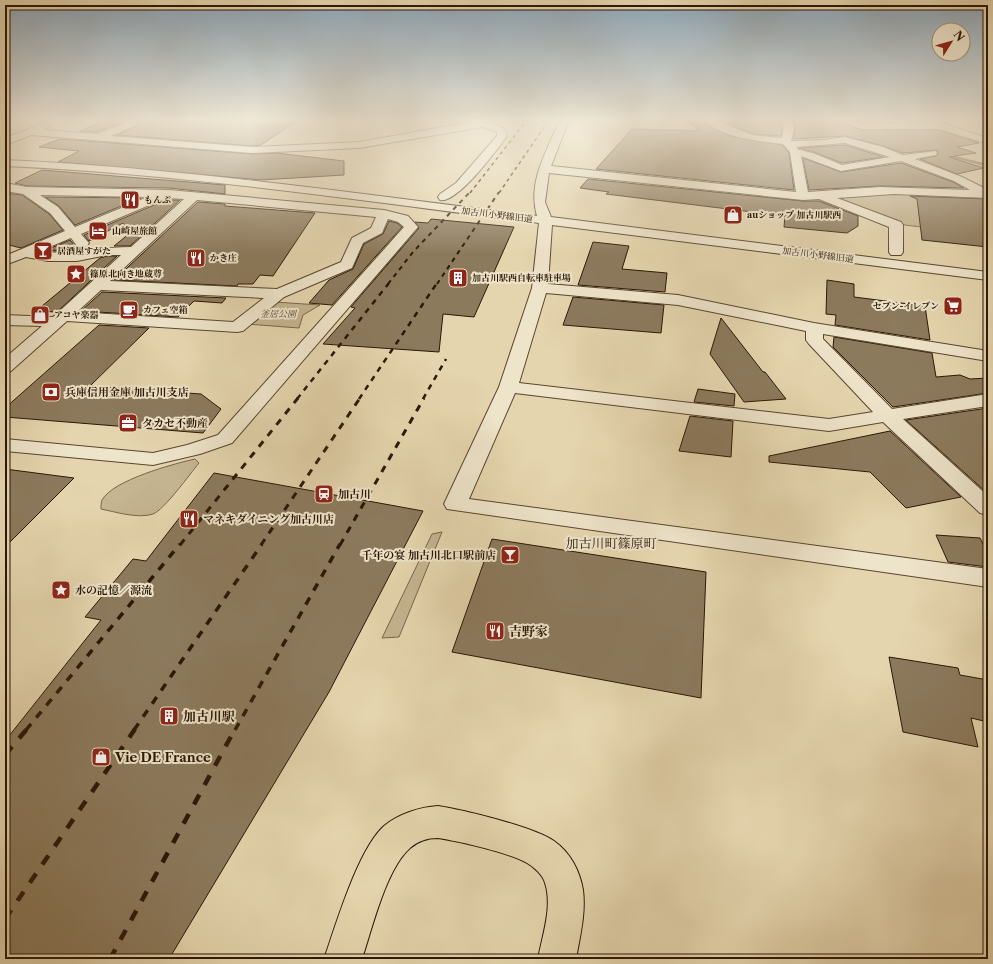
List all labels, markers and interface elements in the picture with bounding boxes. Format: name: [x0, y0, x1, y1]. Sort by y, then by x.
north arrow: [931, 22, 971, 62]
text: N: [951, 28, 968, 44]
restaurant icon: もんぷ: [119, 189, 141, 211]
place label: もんぷ: [144, 194, 171, 205]
shop icon: auショップ 加古川駅西: [722, 204, 744, 226]
street label: 加古川小野線旧道: [461, 205, 533, 224]
place label: auショップ 加古川駅西: [747, 209, 841, 220]
hotel icon: 山崎屋旅館: [87, 220, 109, 242]
place label: 山崎屋旅館: [112, 225, 157, 236]
bar icon: 居酒屋すがた: [32, 240, 54, 262]
place label: 居酒屋すがた: [57, 245, 111, 256]
street label: 加古川小野線旧道: [782, 245, 854, 264]
restaurant icon: かき庄: [185, 247, 207, 269]
place label: かき庄: [210, 252, 237, 263]
place icon: 篠原北向き地蔵尊: [65, 263, 87, 285]
building icon: 加古川駅西自転車駐車場: [447, 267, 469, 289]
place label: 篠原北向き地蔵尊: [90, 268, 162, 279]
place label: 加古川駅西自転車駐車場: [472, 272, 571, 283]
supermarket icon: セブン-イレブン: [942, 295, 964, 317]
cafe icon: カフェ空箱: [118, 299, 140, 321]
place label: セブン-イレブン: [873, 300, 939, 311]
shop icon: アコヤ楽器: [29, 304, 51, 326]
place label: カフェ空箱: [143, 304, 188, 315]
park label: 釜居公園: [260, 308, 298, 319]
place label: アコヤ楽器: [54, 309, 99, 320]
bank icon: 兵庫信用金庫 加古川支店: [40, 381, 62, 403]
place label: 兵庫信用金庫 加古川支店: [65, 385, 189, 399]
office icon: タカセ不動産: [117, 412, 139, 434]
place label: タカセ不動産: [142, 416, 208, 430]
station icon: 加古川: [313, 483, 335, 505]
place label: 加古川: [338, 487, 371, 501]
restaurant icon: マネキダイニング加古川店: [178, 508, 200, 530]
place label: マネキダイニング加古川店: [203, 512, 334, 526]
district label: 加古川町篠原町: [565, 535, 657, 551]
bar icon: 千年の宴 加古川北口駅前店: [499, 544, 521, 566]
place label: 千年の宴 加古川北口駅前店: [361, 548, 496, 562]
place icon: 水の記憶／源流: [50, 579, 72, 601]
place label: 水の記憶／源流: [75, 583, 152, 597]
restaurant icon: 吉野家: [484, 620, 506, 642]
place label: 吉野家: [509, 623, 548, 639]
building icon: 加古川駅: [158, 705, 180, 727]
place label: 加古川駅: [183, 708, 235, 724]
shop icon: Vie DE France: [90, 746, 112, 768]
place label: Vie DE France: [114, 749, 211, 765]

